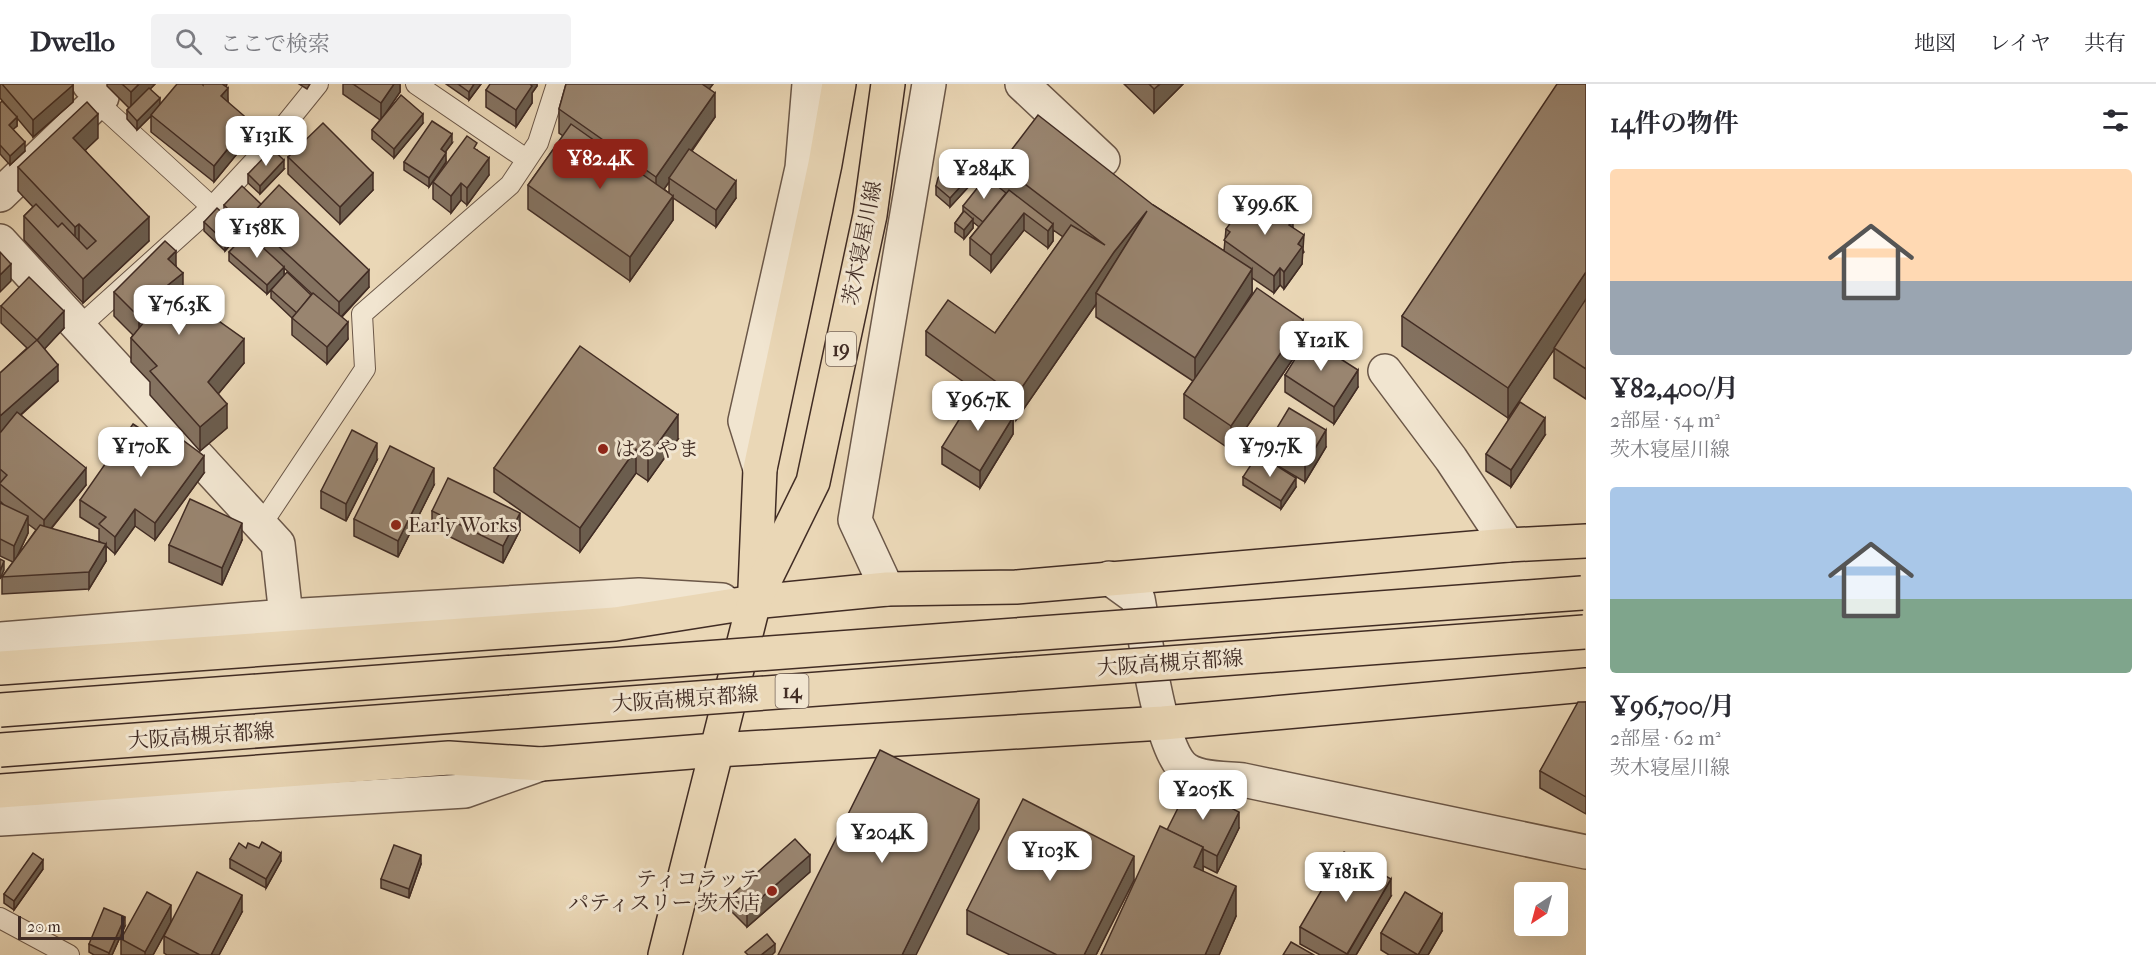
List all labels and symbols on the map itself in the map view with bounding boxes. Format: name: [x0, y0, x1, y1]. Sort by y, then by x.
pin: ¥131K: [224, 116, 308, 167]
pin: ¥82.4K: [551, 139, 649, 190]
pin: ¥284K: [942, 149, 1026, 200]
street label: 茨木寝屋川線: [838, 179, 886, 307]
pin: ¥99.6K: [1216, 185, 1314, 236]
pin: ¥158K: [215, 208, 299, 259]
pin: ¥76.3K: [130, 285, 228, 336]
pin: ¥121K: [1279, 321, 1363, 372]
road number: 19: [826, 332, 856, 366]
pin: ¥96.7K: [929, 381, 1027, 432]
pin: ¥170K: [99, 427, 183, 478]
pin: ¥79.7K: [1221, 427, 1319, 478]
place label: はるやま: [615, 437, 699, 461]
marker: はるやま: [596, 442, 610, 456]
place label: Early Works: [408, 513, 518, 537]
marker: Early Works: [389, 518, 403, 532]
street label: 大阪高槻京都線: [1096, 646, 1244, 680]
road number: 14: [776, 674, 808, 708]
street label: 大阪高槻京都線: [611, 682, 759, 716]
street label: 大阪高槻京都線: [127, 719, 275, 753]
pin: ¥205K: [1161, 770, 1245, 821]
pin: ¥204K: [840, 813, 924, 864]
pin: ¥103K: [1008, 831, 1092, 882]
pin: ¥181K: [1304, 852, 1388, 903]
place label: ティコラッテ パティスリー 茨木店: [568, 867, 760, 915]
north arrow: [1514, 882, 1568, 936]
marker: ティコラッテ パティスリー 茨木店: [765, 884, 779, 898]
scale bar: [18, 913, 124, 940]

